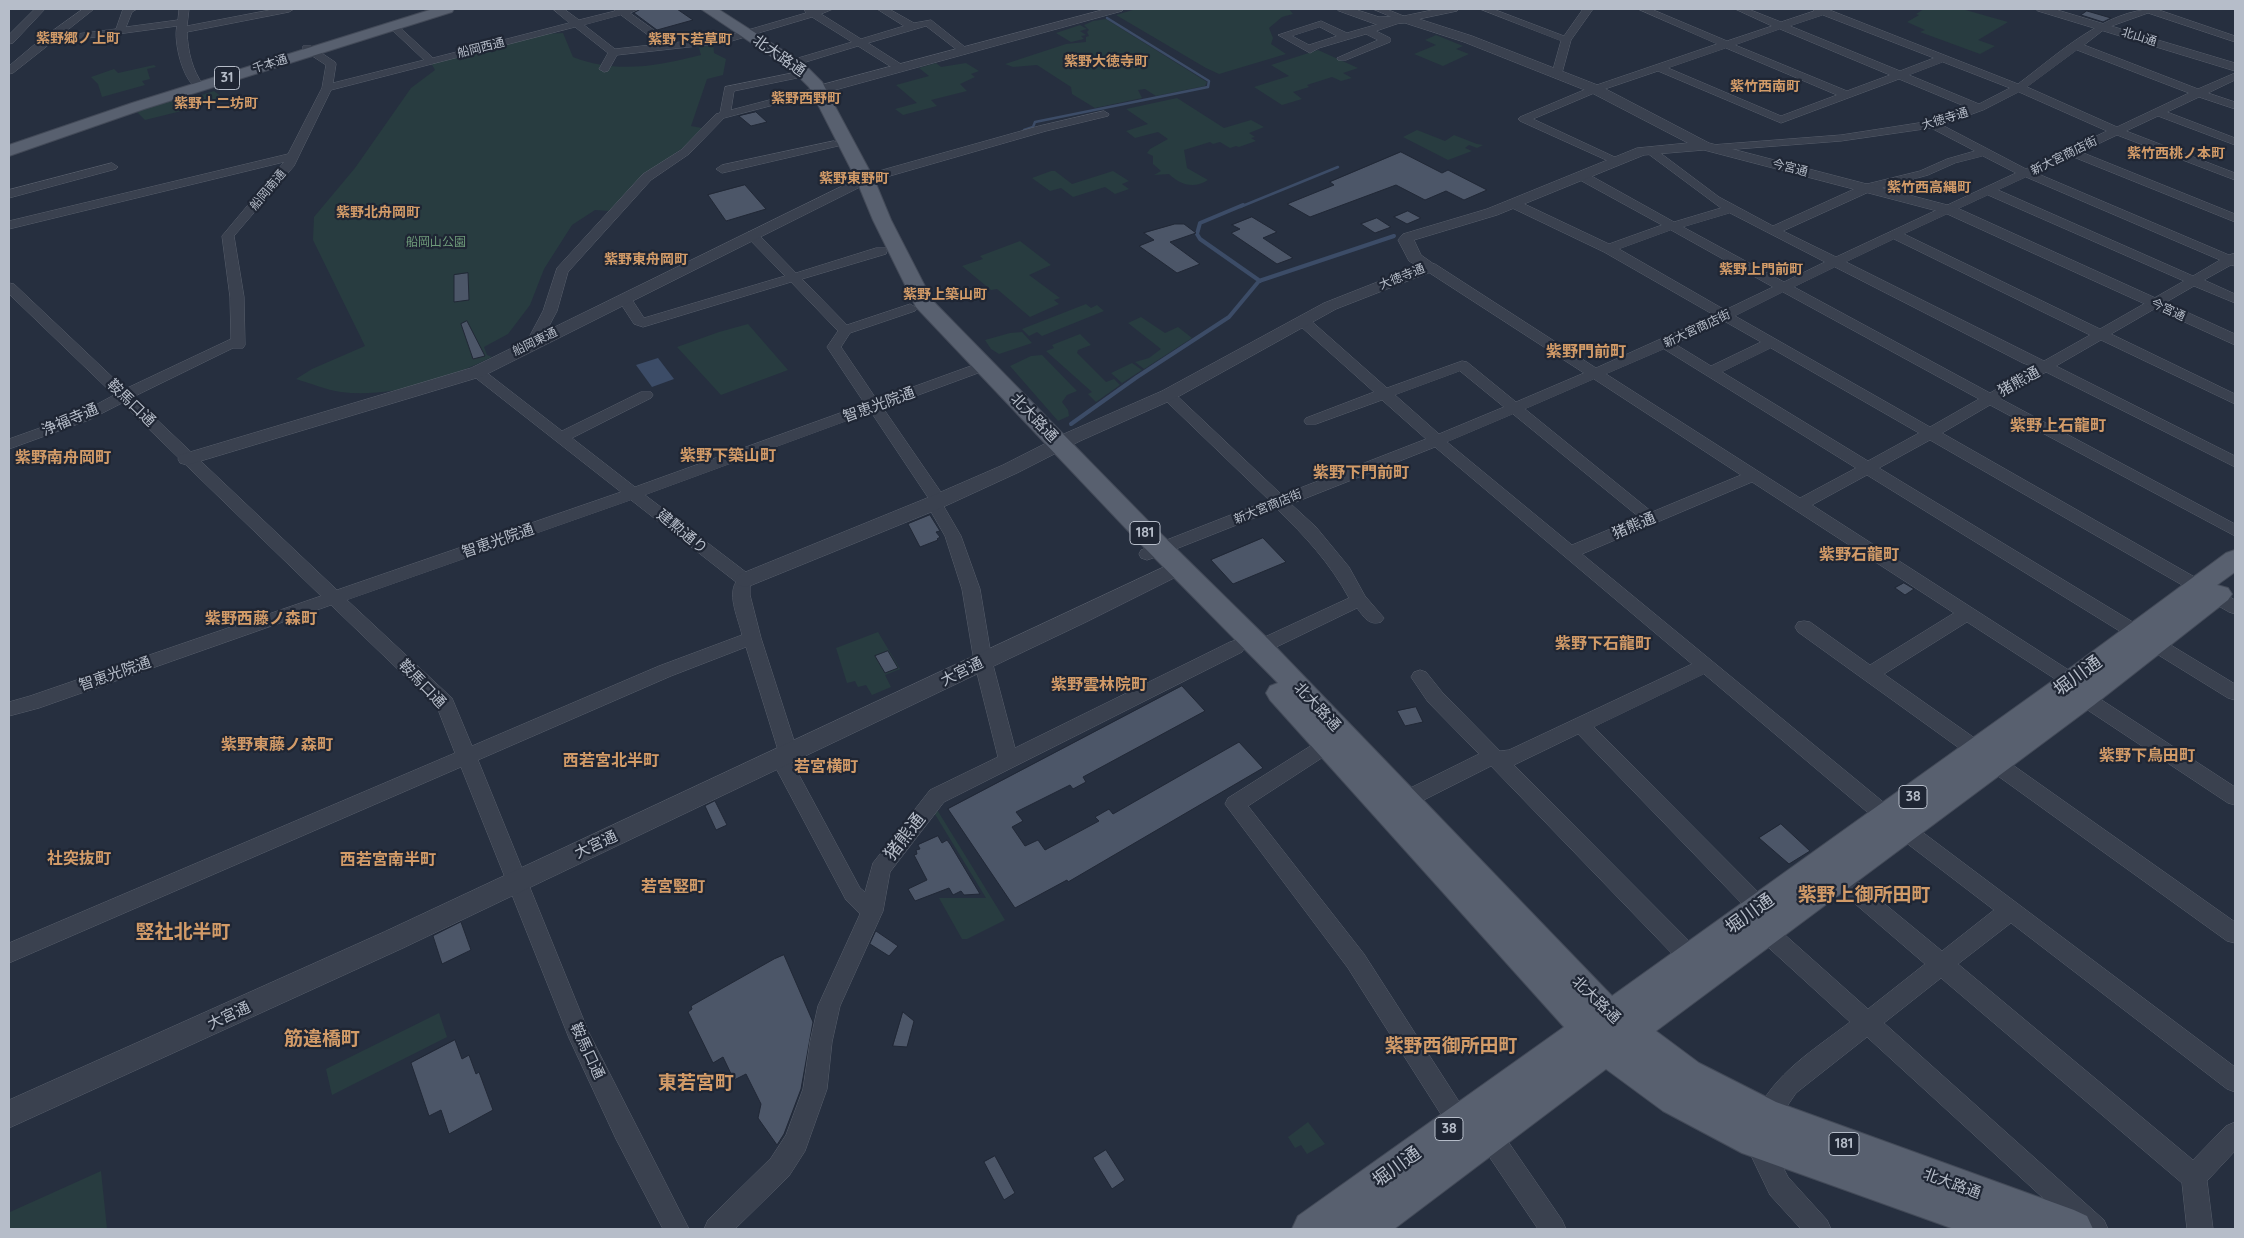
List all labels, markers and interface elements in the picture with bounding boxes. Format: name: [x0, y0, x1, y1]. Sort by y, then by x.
street label: 北山通: [2120, 25, 2158, 49]
district label: 紫野郷ノ上町: [36, 31, 120, 47]
street label: 北大路通: [749, 31, 809, 81]
district label: 紫野下若草町: [648, 32, 732, 48]
street label: 船岡西通: [456, 35, 506, 61]
street label: 千本通: [251, 52, 289, 76]
district label: 紫野大徳寺町: [1064, 54, 1148, 70]
road number: 31: [214, 66, 240, 90]
district label: 紫竹西南町: [1730, 79, 1800, 95]
district label: 紫野西野町: [771, 91, 841, 107]
district label: 紫野十二坊町: [174, 96, 258, 112]
street label: 大徳寺通: [1920, 105, 1970, 133]
street label: 新大宮商店街: [2028, 134, 2100, 178]
district label: 紫竹西桃ノ本町: [2127, 146, 2225, 162]
street label: 今宮通: [1771, 157, 1809, 179]
street label: 船岡南通: [247, 167, 289, 213]
district label: 紫野東野町: [819, 171, 889, 187]
district label: 紫竹西高縄町: [1887, 180, 1971, 196]
district label: 紫野北舟岡町: [336, 205, 420, 221]
park label: 船岡山公園: [406, 235, 466, 249]
district label: 紫野東舟岡町: [604, 252, 688, 268]
street label: 大徳寺通: [1377, 261, 1427, 293]
district label: 紫野上門前町: [1719, 262, 1803, 278]
district label: 紫野上築山町: [903, 287, 987, 303]
street label: 今宮通: [2149, 296, 2187, 324]
street label: 新大宮商店街: [1661, 307, 1733, 351]
street label: 船岡東通: [510, 325, 560, 359]
district label: 紫野門前町: [1546, 342, 1626, 362]
street label: 猪熊通: [1995, 363, 2043, 401]
street label: 鞍馬口通: [103, 376, 159, 430]
street label: 智恵光院通: [841, 384, 917, 426]
street label: 北大路通: [1007, 390, 1061, 446]
street label: 浄福寺通: [39, 400, 101, 440]
district label: 紫野上石龍町: [2010, 416, 2106, 436]
district label: 紫野下築山町: [680, 446, 776, 466]
district label: 紫野南舟岡町: [15, 448, 111, 468]
district label: 紫野下門前町: [1313, 463, 1409, 483]
street label: 新大宮商店街: [1232, 487, 1304, 527]
street label: 建勲通り: [653, 506, 711, 558]
street label: 猪熊通: [1610, 509, 1658, 543]
street label: 智恵光院通: [460, 520, 536, 562]
road number: 181: [1130, 522, 1160, 544]
district label: 紫野石龍町: [1819, 545, 1899, 565]
district label: 紫野西藤ノ森町: [205, 609, 317, 629]
district label: 紫野下石龍町: [1555, 634, 1651, 654]
street label: 堀川通: [2050, 651, 2106, 701]
street label: 智恵光院通: [77, 653, 153, 695]
street label: 大宮通: [938, 654, 986, 690]
street label: 鞍馬口通: [395, 656, 449, 712]
district label: 紫野雲林院町: [1051, 675, 1147, 695]
street label: 北大路通: [1290, 679, 1344, 735]
district label: 紫野東藤ノ森町: [221, 735, 333, 755]
district label: 紫野下鳥田町: [2099, 746, 2195, 766]
district label: 西若宮北半町: [563, 751, 659, 771]
district label: 若宮横町: [794, 757, 858, 777]
road number: 38: [1899, 786, 1927, 809]
street label: 猪熊通: [880, 809, 930, 865]
street label: 大宮通: [572, 827, 620, 863]
district label: 社突抜町: [47, 849, 111, 869]
district label: 西若宮南半町: [340, 850, 436, 870]
district label: 若宮竪町: [641, 877, 705, 897]
district label: 紫野上御所田町: [1798, 884, 1930, 906]
street label: 堀川通: [1722, 889, 1778, 939]
district label: 竪社北半町: [136, 921, 230, 943]
street label: 北大路通: [1568, 973, 1624, 1027]
street label: 大宮通: [205, 998, 253, 1034]
street label: 鞍馬口通: [566, 1020, 608, 1082]
district label: 筋違橋町: [284, 1028, 360, 1050]
district label: 紫野西御所田町: [1385, 1035, 1517, 1057]
district label: 東若宮町: [658, 1072, 734, 1094]
road number: 38: [1435, 1118, 1463, 1140]
road number: 181: [1829, 1132, 1859, 1156]
street label: 堀川通: [1369, 1142, 1425, 1192]
street label: 北大路通: [1921, 1165, 1983, 1203]

